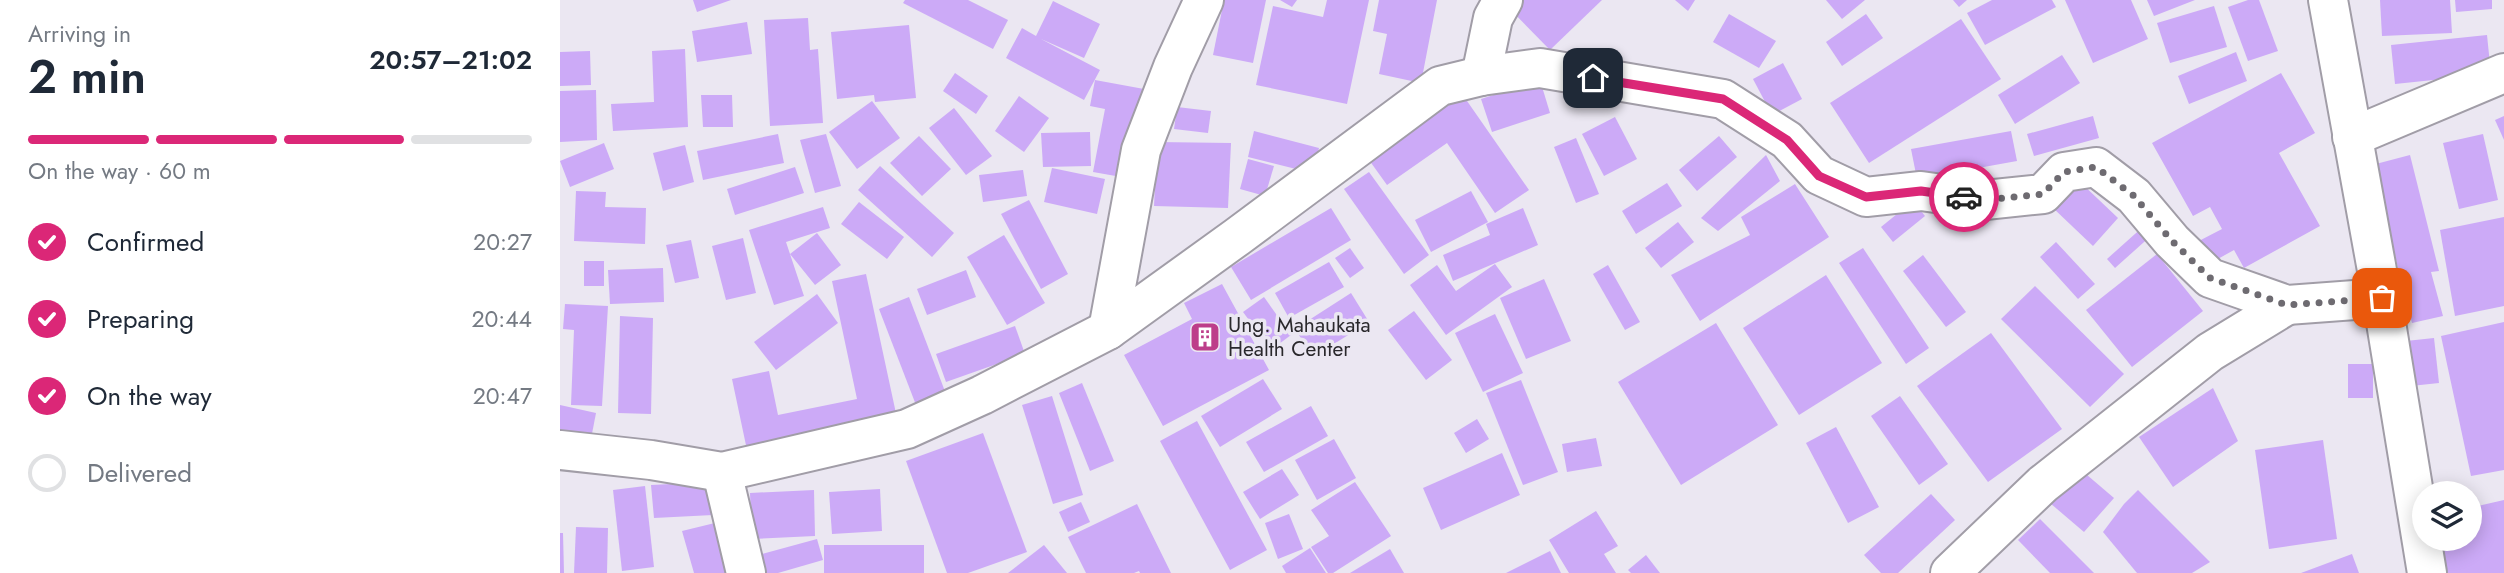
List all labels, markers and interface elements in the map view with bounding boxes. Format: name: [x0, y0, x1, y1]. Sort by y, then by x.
text: Arriving in: [28, 17, 131, 51]
text: 20:57–21:02: [369, 41, 532, 79]
text: 2 min: [28, 44, 146, 110]
pin: [1563, 48, 1623, 108]
icon: home: [1574, 59, 1612, 97]
text: On the way · 60 m: [28, 154, 211, 188]
courier: [1929, 162, 1999, 232]
icon: car: [1945, 178, 1983, 216]
icon: check: [28, 223, 66, 261]
text: Confirmed: [87, 223, 204, 261]
text: 20:27: [473, 225, 532, 259]
pin: [2352, 268, 2412, 328]
icon: bag: [2363, 279, 2401, 317]
icon: check: [28, 300, 66, 338]
text: Preparing: [87, 300, 194, 338]
text: 20:44: [471, 302, 532, 336]
place label: Ung. Mahaukata Health Center: [1228, 310, 1370, 364]
building icon: Ung. Mahaukata Health Center: [1188, 320, 1222, 354]
icon: check: [28, 377, 66, 415]
text: On the way: [87, 377, 212, 415]
text: 20:47: [473, 379, 532, 413]
text: Delivered: [87, 454, 192, 492]
map controls: [2412, 481, 2482, 551]
button: layers: [2412, 481, 2482, 551]

